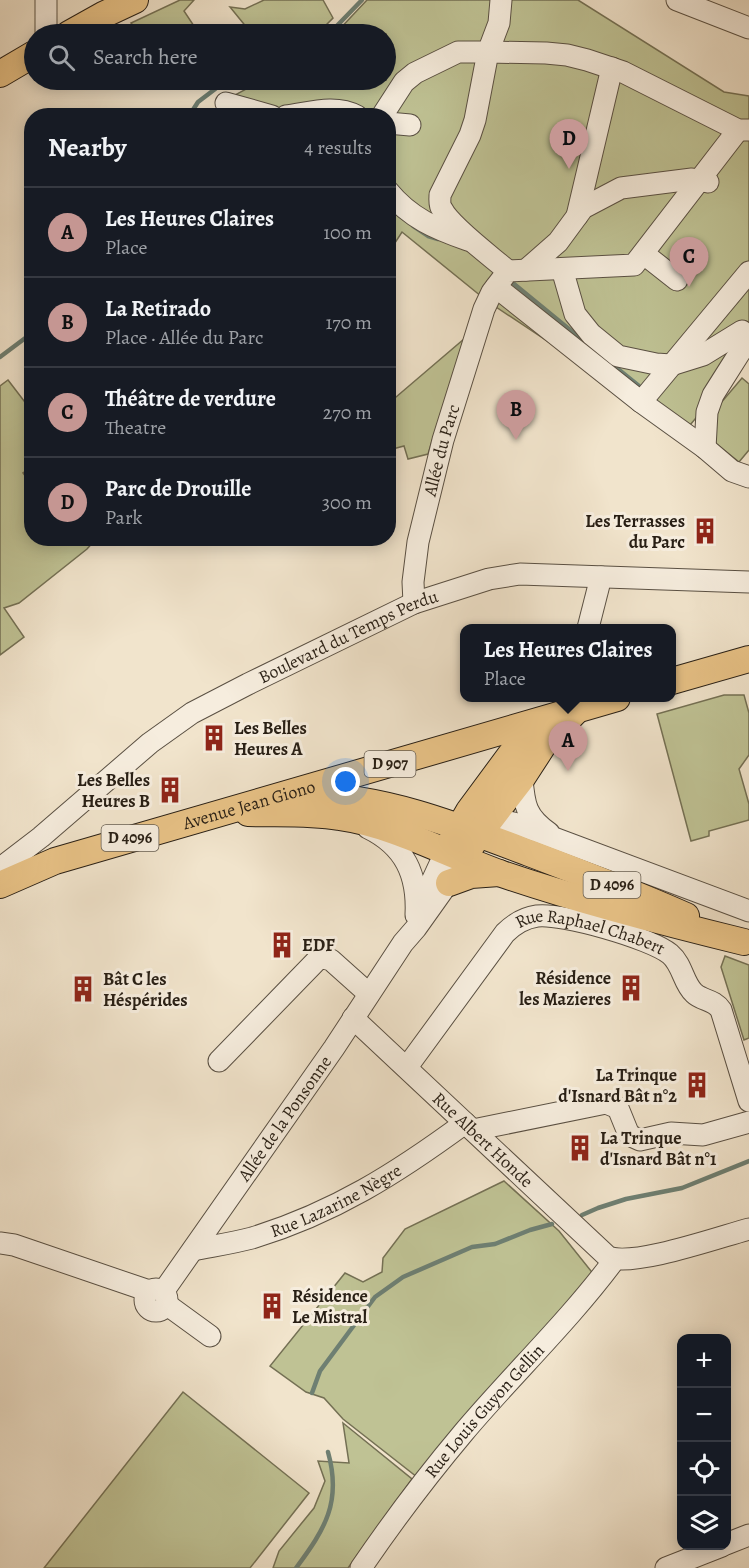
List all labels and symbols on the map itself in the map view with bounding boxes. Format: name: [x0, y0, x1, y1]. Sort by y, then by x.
pin: D: [550, 120, 588, 169]
pin: C: [670, 238, 708, 287]
pin: B: [496, 390, 536, 440]
street label: Allée du Parc: [417, 401, 465, 500]
place label: Les Terrasses du Parc: [585, 509, 685, 554]
building icon: Les Terrasses du Parc: [690, 516, 720, 546]
street label: Boulevard du Temps Perdu: [254, 584, 441, 689]
place label: Les Belles Heures A: [234, 716, 307, 761]
pin: A: [548, 722, 588, 771]
building icon: Les Belles Heures A: [199, 723, 229, 753]
road number: D 907: [364, 751, 416, 777]
your location: [331, 767, 360, 796]
place label: Les Belles Heures B: [77, 768, 150, 813]
street label: Avenue Jean Giono: [179, 774, 318, 836]
building icon: Les Belles Heures B: [155, 775, 185, 805]
road number: D 4096: [102, 825, 158, 851]
road number: D 4096: [584, 872, 640, 898]
street label: Rue Raphael Chabert: [511, 904, 669, 960]
building icon: EDF: [267, 930, 297, 960]
place label: EDF: [302, 933, 335, 957]
place label: Résidence les Mazieres: [519, 966, 611, 1011]
place label: Bât C les Héspérides: [103, 967, 188, 1012]
building icon: Résidence les Mazieres: [616, 973, 646, 1003]
building icon: Bât C les Héspérides: [68, 974, 98, 1004]
street label: Allée de la Ponsonne: [232, 1051, 337, 1187]
place label: La Trinque d'Isnard Bât n°2: [558, 1063, 677, 1108]
building icon: La Trinque d'Isnard Bât n°2: [682, 1070, 712, 1100]
street label: Rue Albert Honde: [427, 1087, 538, 1193]
place label: La Trinque d'Isnard Bât n°1: [600, 1126, 717, 1171]
building icon: La Trinque d'Isnard Bât n°1: [565, 1133, 595, 1163]
street label: Rue Lazarine Nègre: [267, 1158, 406, 1243]
place label: Résidence Le Mistral: [292, 1284, 368, 1329]
building icon: Résidence Le Mistral: [257, 1291, 287, 1321]
street label: Rue Louis Guyon Gellin: [419, 1339, 550, 1483]

